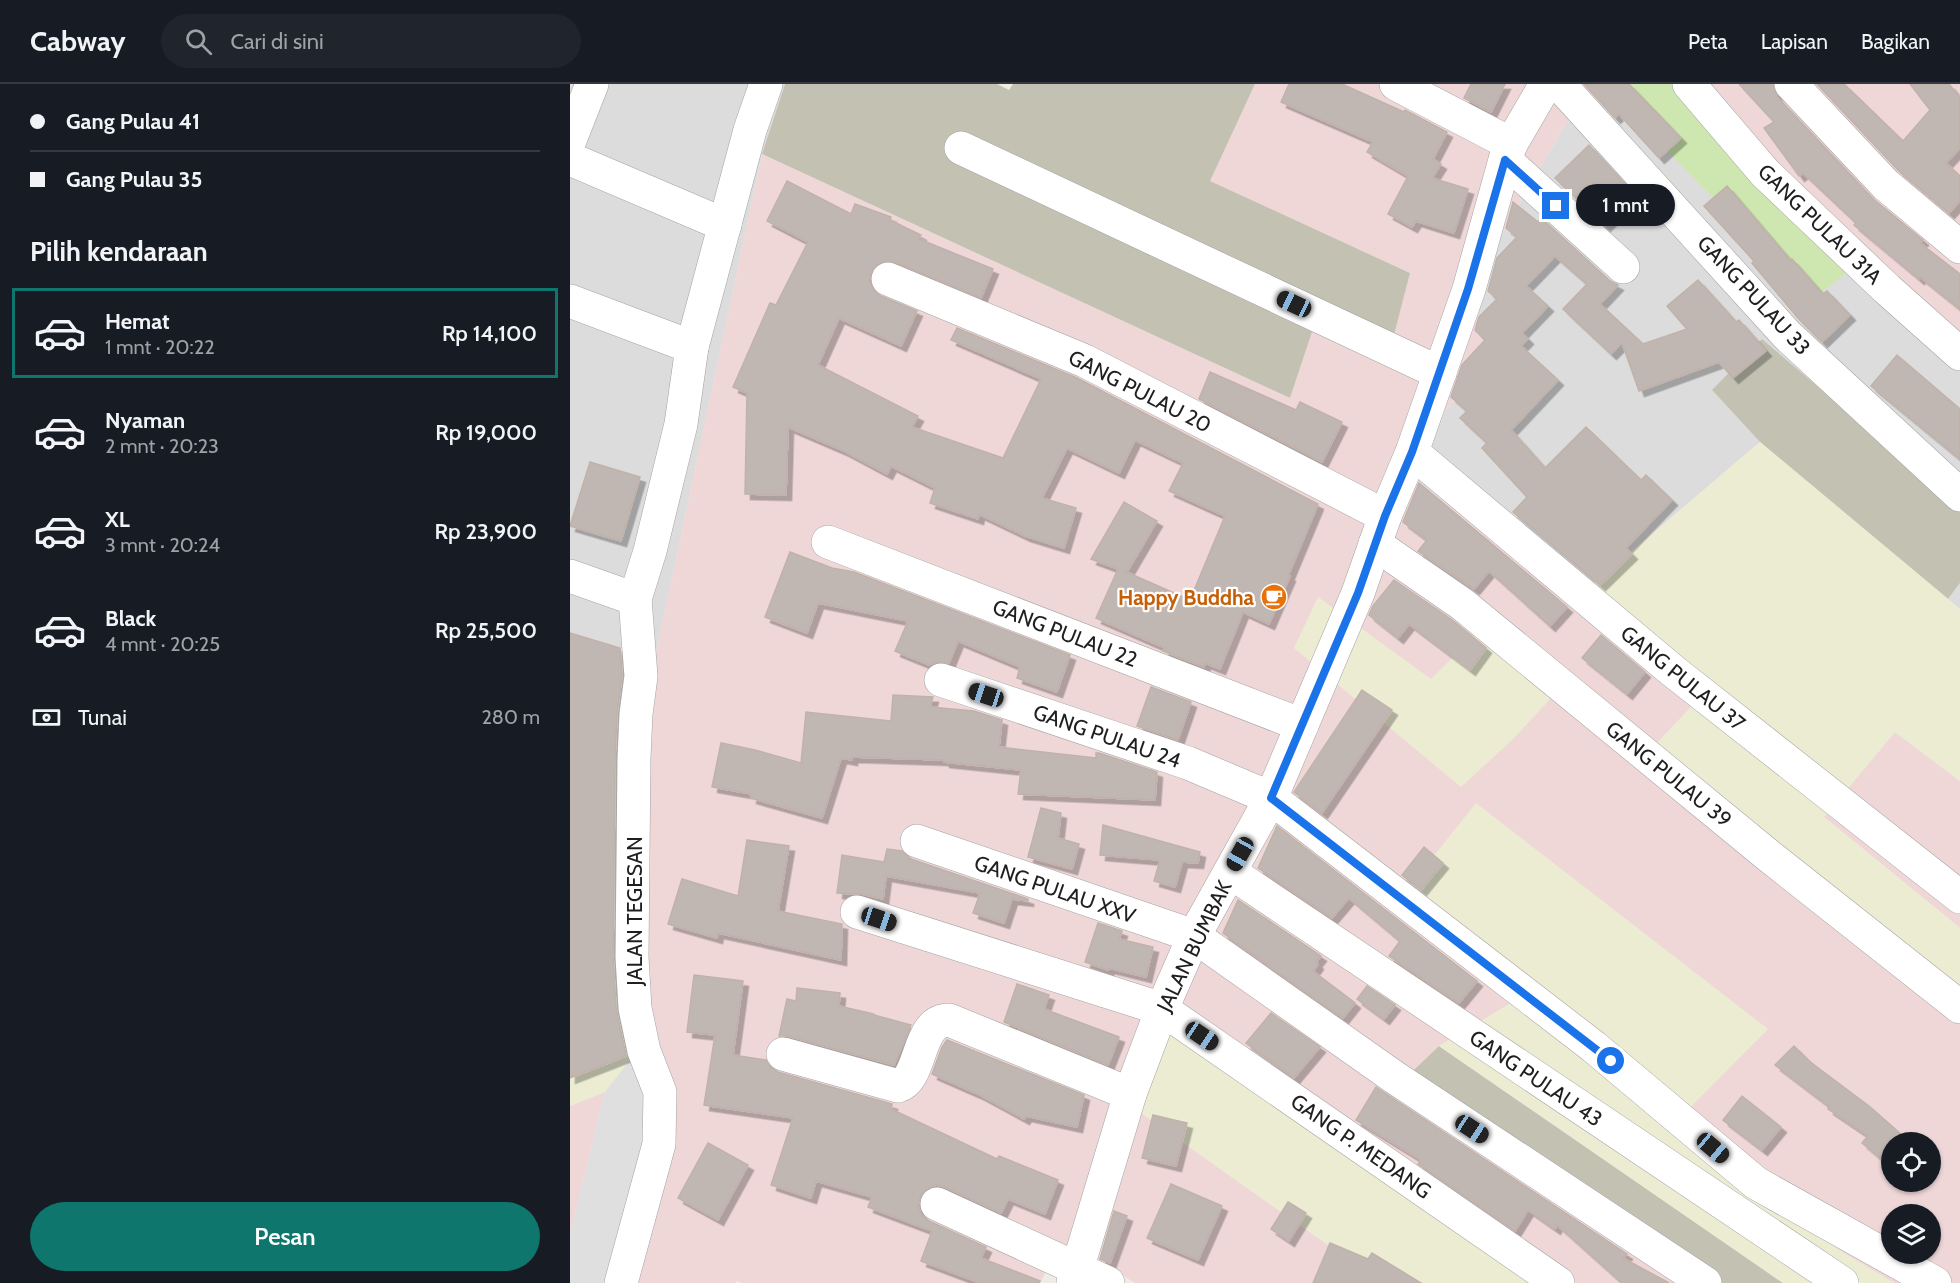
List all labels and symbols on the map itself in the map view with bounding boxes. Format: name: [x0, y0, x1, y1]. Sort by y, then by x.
street label: GANG PULAU 31A: [1753, 159, 1887, 289]
callout: 1 mnt: [1577, 185, 1676, 227]
route end: [1542, 192, 1569, 219]
street label: GANG PULAU 33: [1692, 230, 1816, 360]
car: [1274, 288, 1314, 320]
street label: GANG PULAU 20: [1065, 344, 1215, 438]
cafe icon: Happy Buddha: [1259, 582, 1289, 612]
place label: Happy Buddha: [1118, 585, 1255, 610]
street label: GANG PULAU 22: [989, 594, 1141, 672]
street label: GANG PULAU 37: [1616, 620, 1751, 736]
car: [966, 681, 1006, 709]
street label: GANG PULAU 24: [1030, 699, 1184, 773]
street label: GANG PULAU 39: [1601, 716, 1737, 832]
car: [1223, 834, 1257, 874]
street label: JALAN TEGESAN: [622, 836, 647, 987]
street label: GANG PULAU XXV: [971, 850, 1139, 928]
street label: JALAN BUMBAK: [1151, 876, 1237, 1017]
car: [859, 905, 899, 933]
car: [1182, 1018, 1222, 1054]
street label: GANG PULAU 43: [1465, 1024, 1607, 1132]
route start: [1597, 1047, 1624, 1074]
street label: GANG P. MEDANG: [1286, 1088, 1436, 1204]
car: [1452, 1112, 1492, 1146]
car: [1693, 1130, 1733, 1166]

